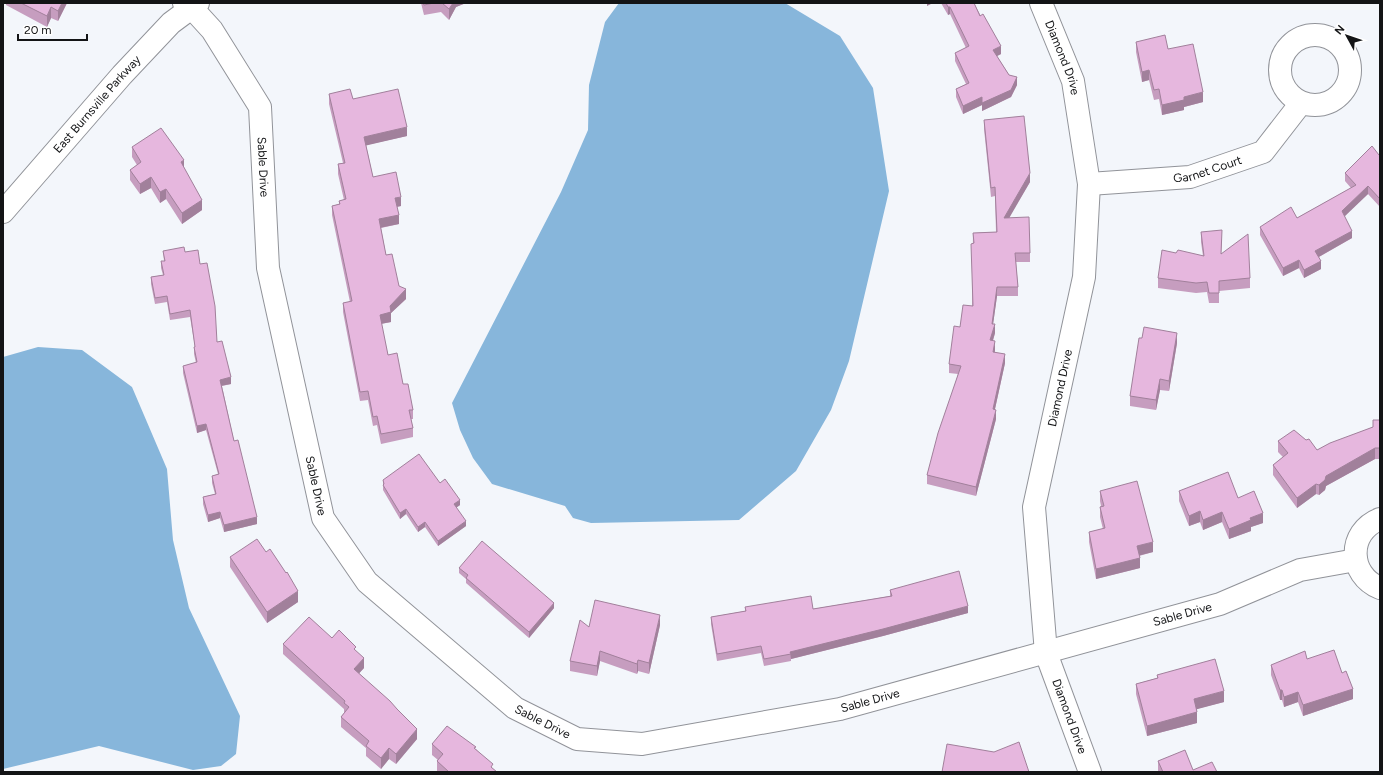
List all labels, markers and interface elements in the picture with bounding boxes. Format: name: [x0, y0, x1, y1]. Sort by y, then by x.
scale bar: [18, 16, 87, 42]
north arrow: [1327, 16, 1367, 56]
street label: Diamond Drive: [1042, 18, 1082, 96]
text: N: [1332, 22, 1347, 37]
text: 20 m: [24, 23, 52, 37]
street label: East Burnsville Parkway: [50, 52, 144, 156]
street label: Sable Drive: [254, 136, 271, 198]
street label: Garnet Court: [1173, 153, 1244, 185]
street label: Diamond Drive: [1045, 348, 1075, 428]
street label: Sable Drive: [303, 455, 329, 517]
street label: Sable Drive: [1151, 599, 1214, 629]
street label: Diamond Drive: [1049, 677, 1090, 756]
street label: Sable Drive: [839, 686, 902, 715]
street label: Sable Drive: [512, 702, 573, 742]

